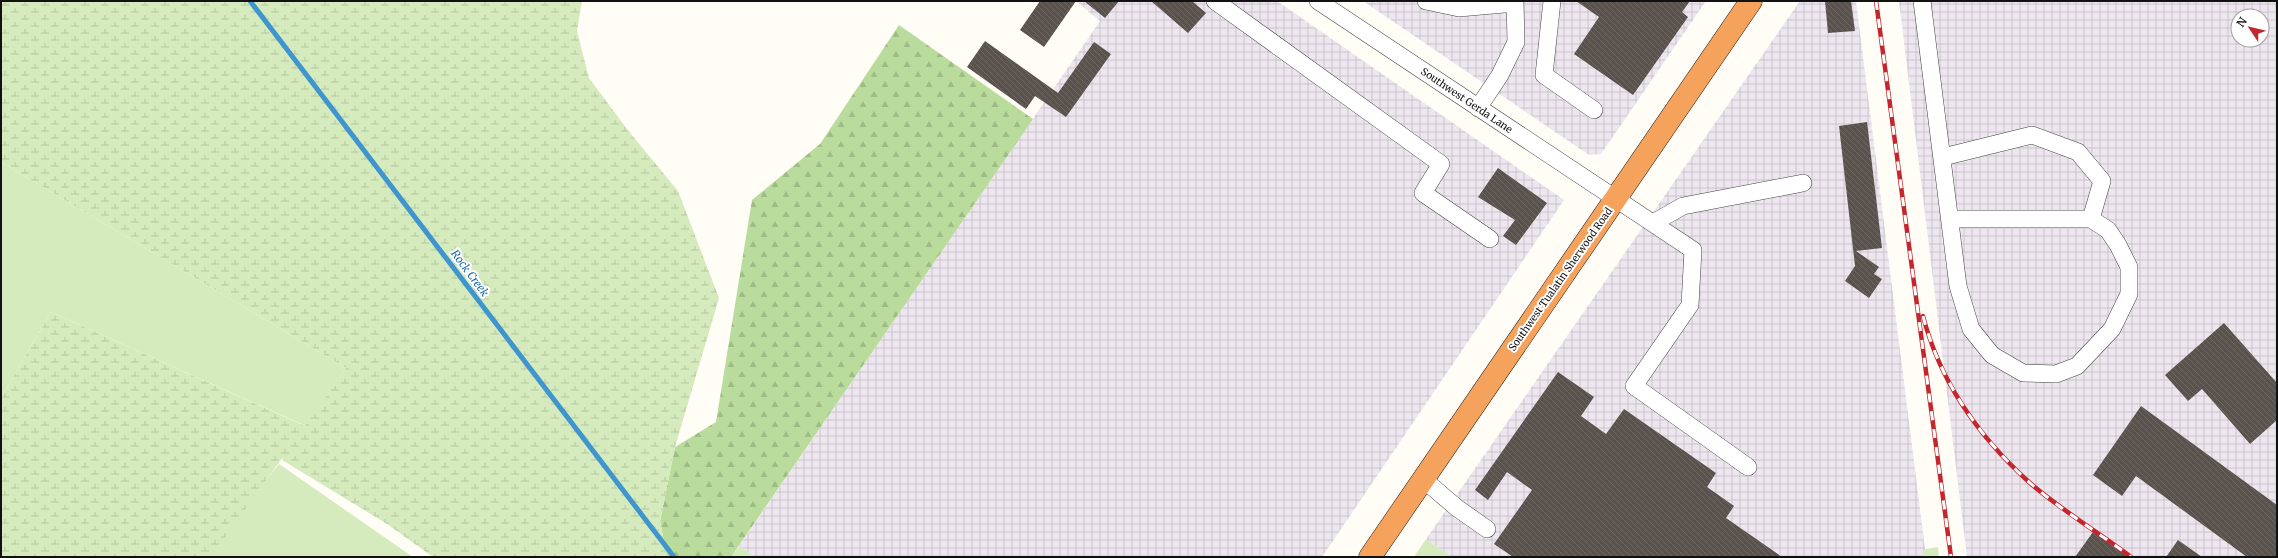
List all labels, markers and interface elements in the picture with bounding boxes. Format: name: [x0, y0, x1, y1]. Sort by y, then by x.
north arrow: [2230, 8, 2270, 48]
text: N: [2234, 14, 2250, 30]
street label: Southwest Gerda Lane: [1418, 65, 1515, 136]
street label: Southwest Tualatin Sherwood Road: [1506, 205, 1615, 354]
water label: Rock Creek: [448, 247, 492, 299]

